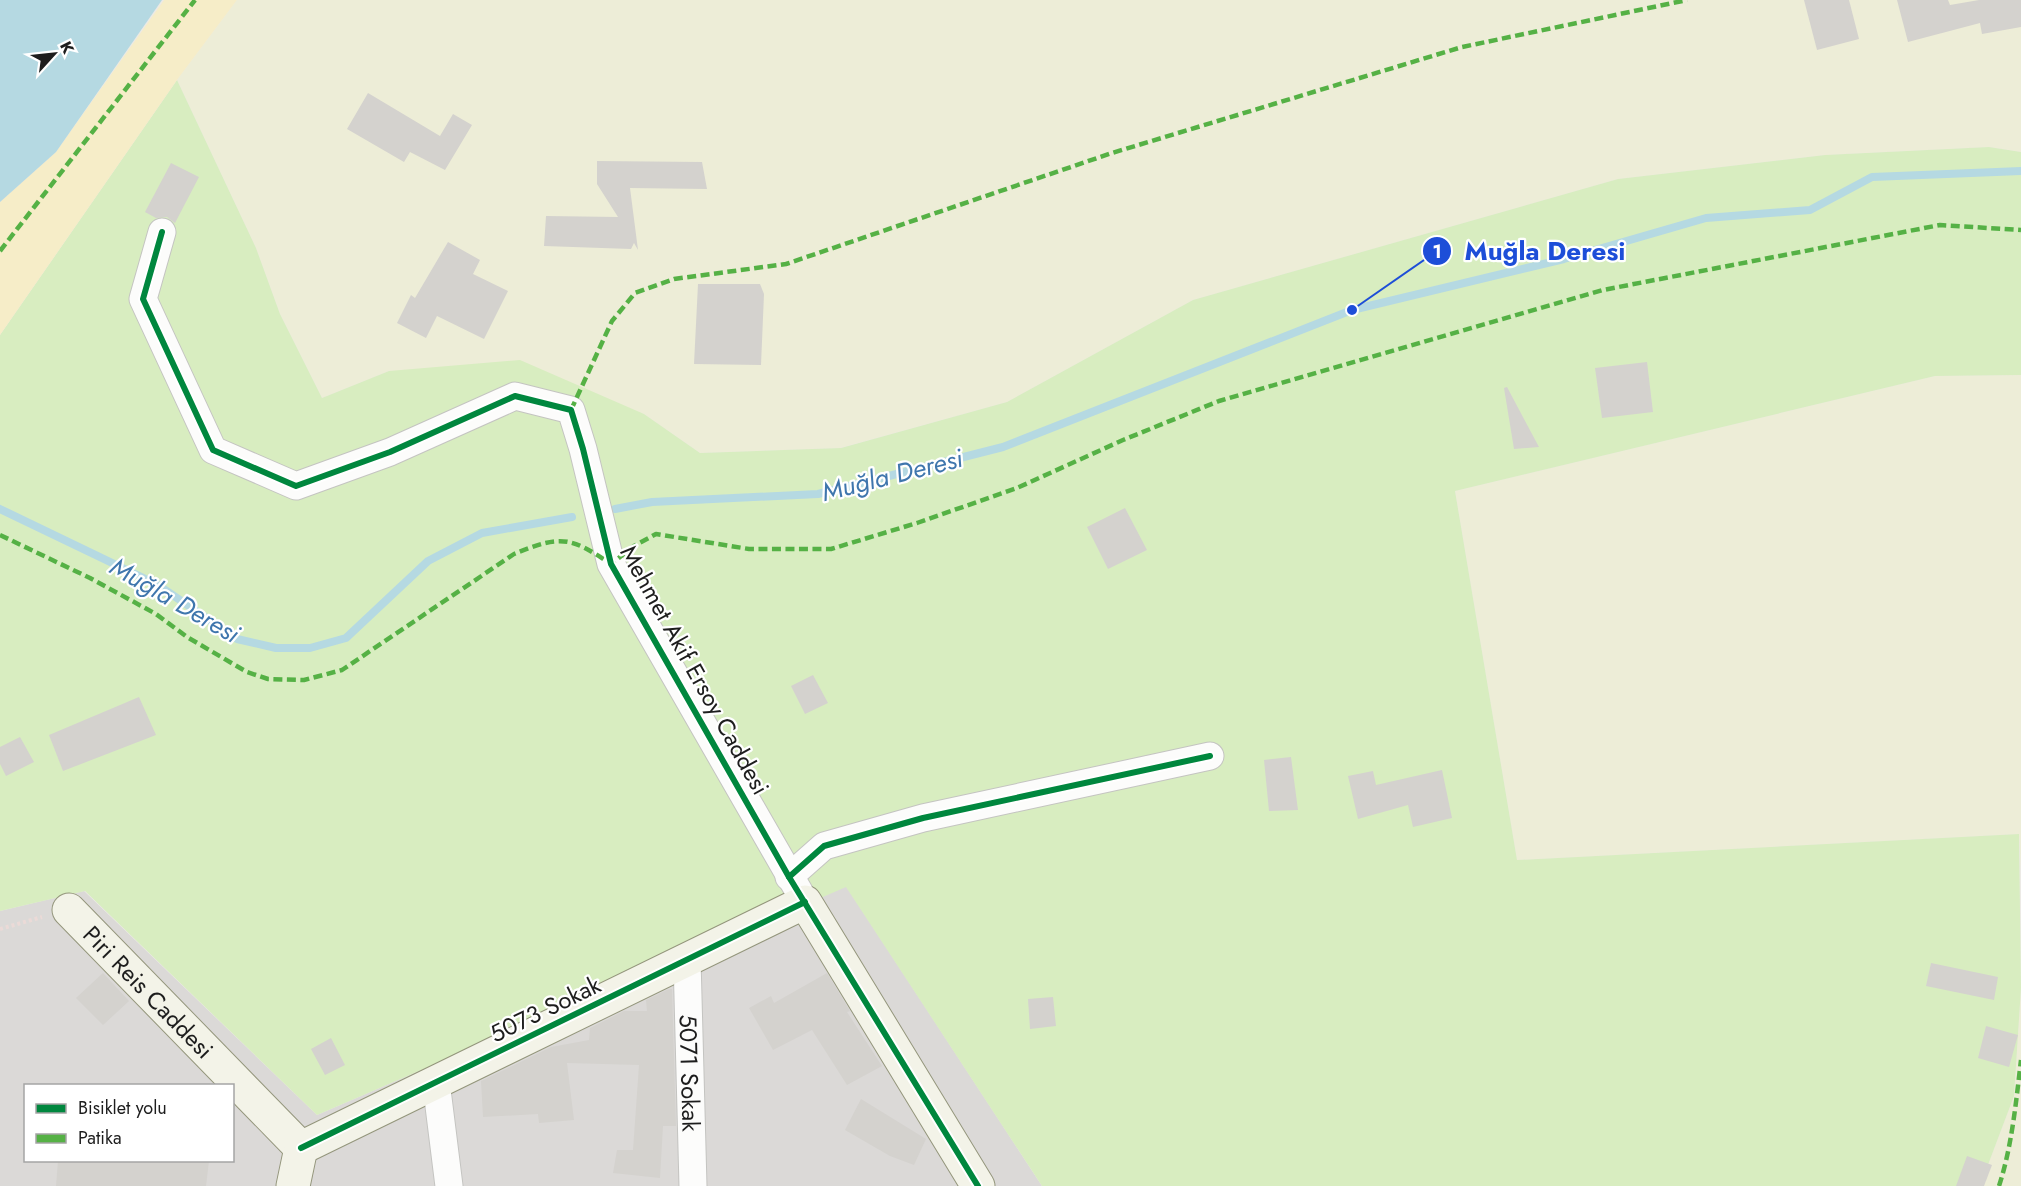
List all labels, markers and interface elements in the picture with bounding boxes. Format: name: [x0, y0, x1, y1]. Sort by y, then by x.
north arrow: [24, 24, 84, 84]
text: K: [54, 37, 80, 58]
callout: Muğla Deresi: [1422, 229, 1637, 273]
text: Muğla Deresi: [1465, 232, 1626, 270]
text: 1: [1432, 239, 1442, 265]
water label: Muğla Deresi: [817, 439, 967, 511]
street label: Mehmet Akif Ersoy Caddesi: [612, 539, 778, 801]
water label: Muğla Deresi: [103, 547, 247, 653]
street label: Piri Reis Caddesi: [75, 917, 222, 1066]
street label: 5073 Sokak: [484, 967, 607, 1051]
street label: 5071 Sokak: [671, 1014, 709, 1133]
legend: [24, 1084, 234, 1162]
text: Bisiklet yolu: [78, 1095, 167, 1121]
text: Patika: [78, 1125, 122, 1151]

